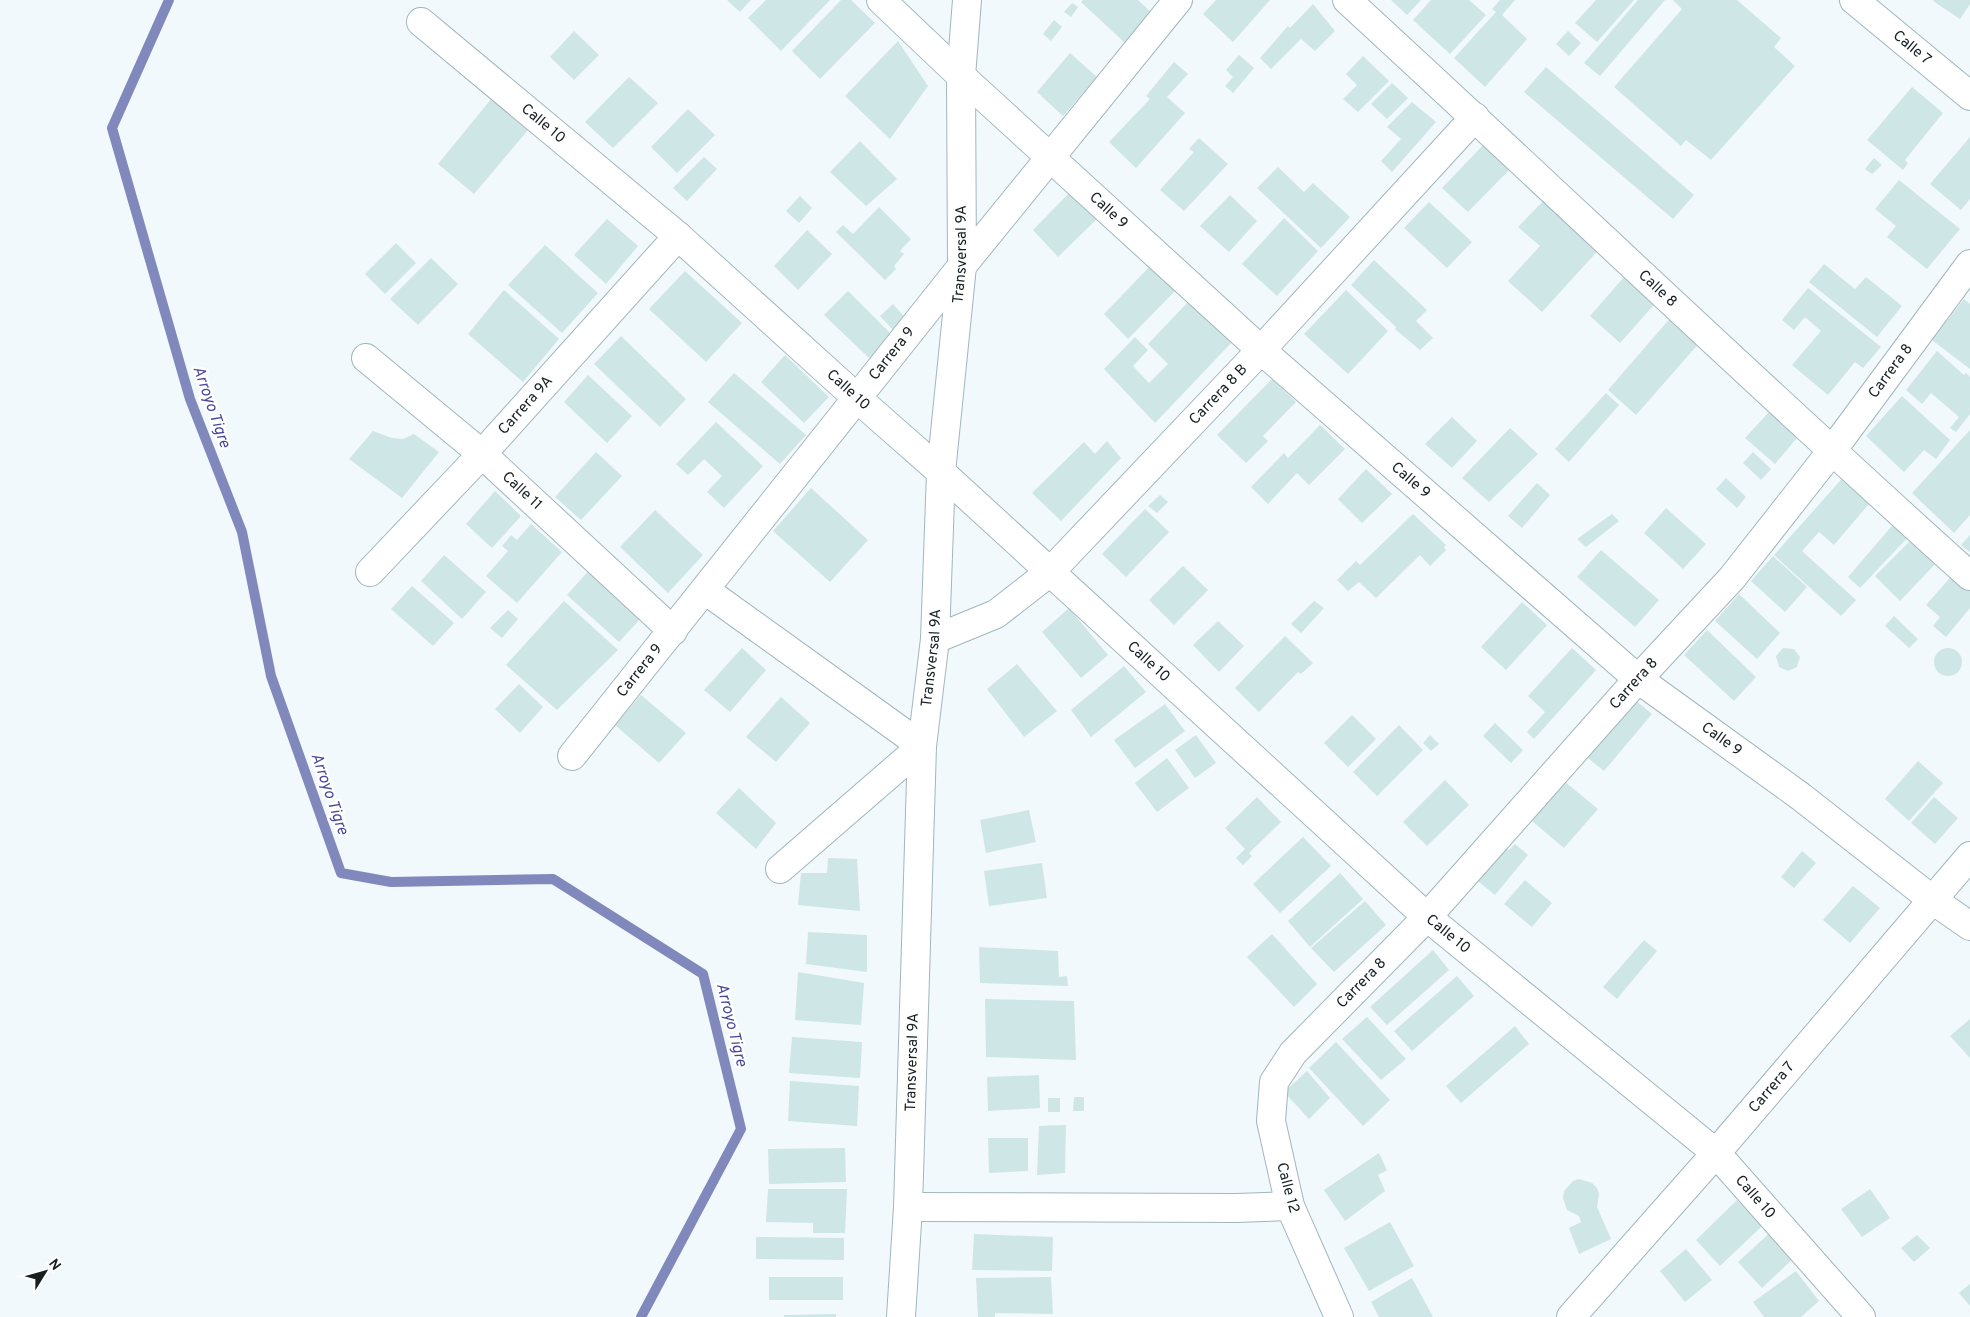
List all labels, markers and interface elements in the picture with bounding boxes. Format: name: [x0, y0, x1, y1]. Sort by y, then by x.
street label: Calle 7: [1889, 26, 1935, 69]
street label: Calle 10: [517, 100, 569, 148]
street label: Calle 9: [1085, 188, 1132, 233]
street label: Transversal 9A: [949, 205, 972, 304]
street label: Calle 8: [1634, 266, 1681, 312]
street label: Carrera 9: [865, 323, 919, 384]
street label: Carrera 8: [1864, 340, 1917, 402]
street label: Carrera 8 B: [1185, 360, 1252, 429]
water label: Arroyo Tigre: [188, 363, 235, 451]
street label: Calle 10: [822, 365, 874, 415]
street label: Carrera 9A: [494, 372, 557, 439]
street label: Calle 9: [1387, 458, 1434, 503]
street label: Calle 11: [498, 468, 546, 514]
street label: Transversal 9A: [917, 609, 946, 708]
street label: Calle 10: [1123, 637, 1174, 687]
street label: Carrera 9: [613, 640, 667, 701]
street label: Carrera 8: [1606, 654, 1662, 714]
street label: Calle 9: [1697, 718, 1746, 760]
water label: Arroyo Tigre: [306, 750, 353, 838]
street label: Calle 10: [1422, 910, 1474, 958]
street label: Carrera 8: [1333, 954, 1391, 1013]
water label: Arroyo Tigre: [711, 981, 751, 1070]
street label: Transversal 9A: [901, 1013, 923, 1112]
street label: Carrera 7: [1745, 1058, 1799, 1117]
street label: Calle 12: [1271, 1161, 1303, 1215]
street label: Calle 10: [1731, 1171, 1780, 1223]
north arrow: [20, 1247, 70, 1297]
text: N: [44, 1256, 64, 1274]

